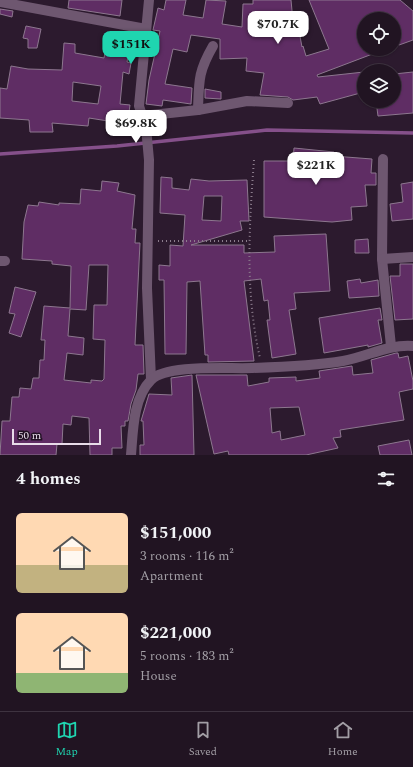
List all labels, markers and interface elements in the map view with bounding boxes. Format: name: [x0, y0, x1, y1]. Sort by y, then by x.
pin: $70.7K: [245, 11, 311, 45]
map controls: [357, 12, 401, 108]
button: locate: [357, 12, 401, 56]
text: $70.7K: [257, 14, 299, 34]
pin: $151K: [103, 31, 159, 65]
text: $151K: [111, 34, 151, 54]
button: layers: [357, 64, 401, 108]
pin: $69.8K: [103, 110, 169, 144]
text: $69.8K: [115, 113, 157, 133]
pin: $221K: [288, 152, 344, 186]
text: $221K: [296, 155, 336, 175]
scale bar: [12, 427, 101, 446]
text: 50 m: [18, 427, 41, 444]
text: 4 homes: [16, 466, 81, 492]
icon: filters: [375, 468, 397, 490]
text: $151,000: [140, 520, 211, 546]
icon: home: [48, 529, 96, 577]
text: 3 rooms · 116 m²: [140, 546, 234, 566]
text: Apartment: [140, 566, 203, 586]
text: $221,000: [140, 620, 211, 646]
icon: home: [48, 629, 96, 677]
text: 5 rooms · 183 m²: [140, 646, 234, 666]
text: House: [140, 666, 177, 686]
tab: Map: [55, 719, 78, 760]
tab: Saved: [189, 719, 217, 760]
tab: Home: [328, 719, 357, 760]

